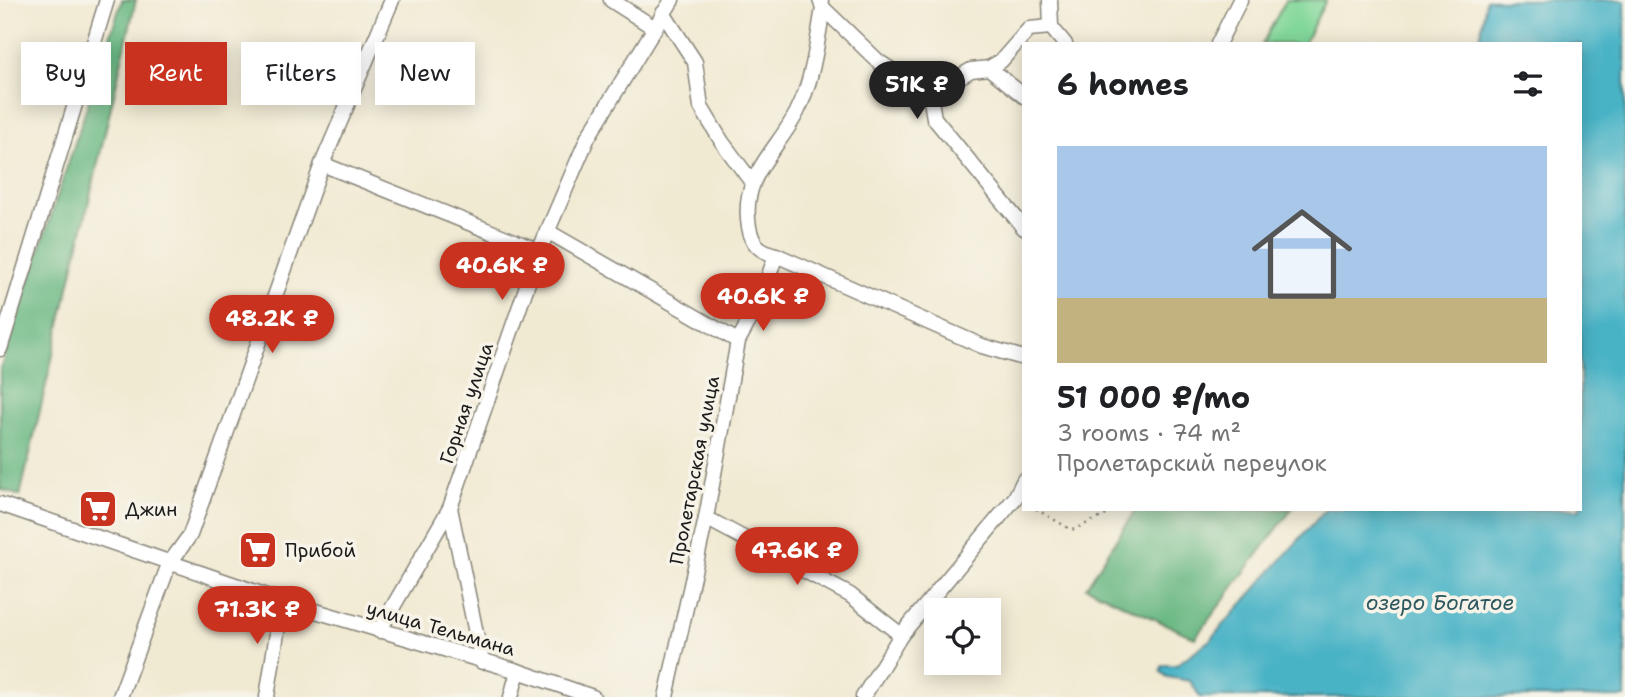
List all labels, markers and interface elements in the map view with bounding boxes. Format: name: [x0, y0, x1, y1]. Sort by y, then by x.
chip: Buy: [21, 42, 111, 105]
chip: Rent: [125, 42, 227, 105]
chip: Filters: [241, 42, 361, 105]
chip: New: [375, 42, 475, 105]
pin: 51K ₽: [868, 61, 966, 121]
text: 6 homes: [1057, 64, 1189, 105]
icon: filters: [1509, 65, 1547, 103]
text: 51K ₽: [885, 69, 949, 99]
icon: home: [1239, 191, 1365, 317]
pin: 40.6K ₽: [437, 243, 567, 302]
text: 40.6K ₽: [456, 250, 548, 280]
pin: 40.6K ₽: [698, 274, 828, 333]
text: 40.6K ₽: [717, 281, 809, 311]
pin: 48.2K ₽: [207, 296, 337, 355]
text: 48.2K ₽: [225, 303, 319, 333]
street label: Горная улица: [434, 339, 499, 467]
street label: Пролетарская улица: [664, 373, 725, 567]
text: 51 000 ₽/mo: [1057, 377, 1250, 418]
text: 3 rooms · 74 m²: [1057, 418, 1241, 448]
text: Пролетарский переулок: [1057, 448, 1327, 478]
supermarket icon: Джин: [77, 488, 119, 530]
place label: Джин: [125, 497, 177, 522]
pin: 47.6K ₽: [732, 528, 862, 587]
supermarket icon: Прибой: [237, 529, 279, 571]
text: 47.6K ₽: [751, 535, 843, 565]
place label: Прибой: [285, 538, 356, 563]
pin: 71.3K ₽: [192, 586, 322, 646]
water label: озеро Богатое: [1366, 589, 1514, 617]
text: 71.3K ₽: [214, 594, 300, 624]
street label: улица Тельмана: [364, 595, 518, 662]
map controls: [924, 598, 1001, 675]
button: locate: [924, 598, 1001, 675]

